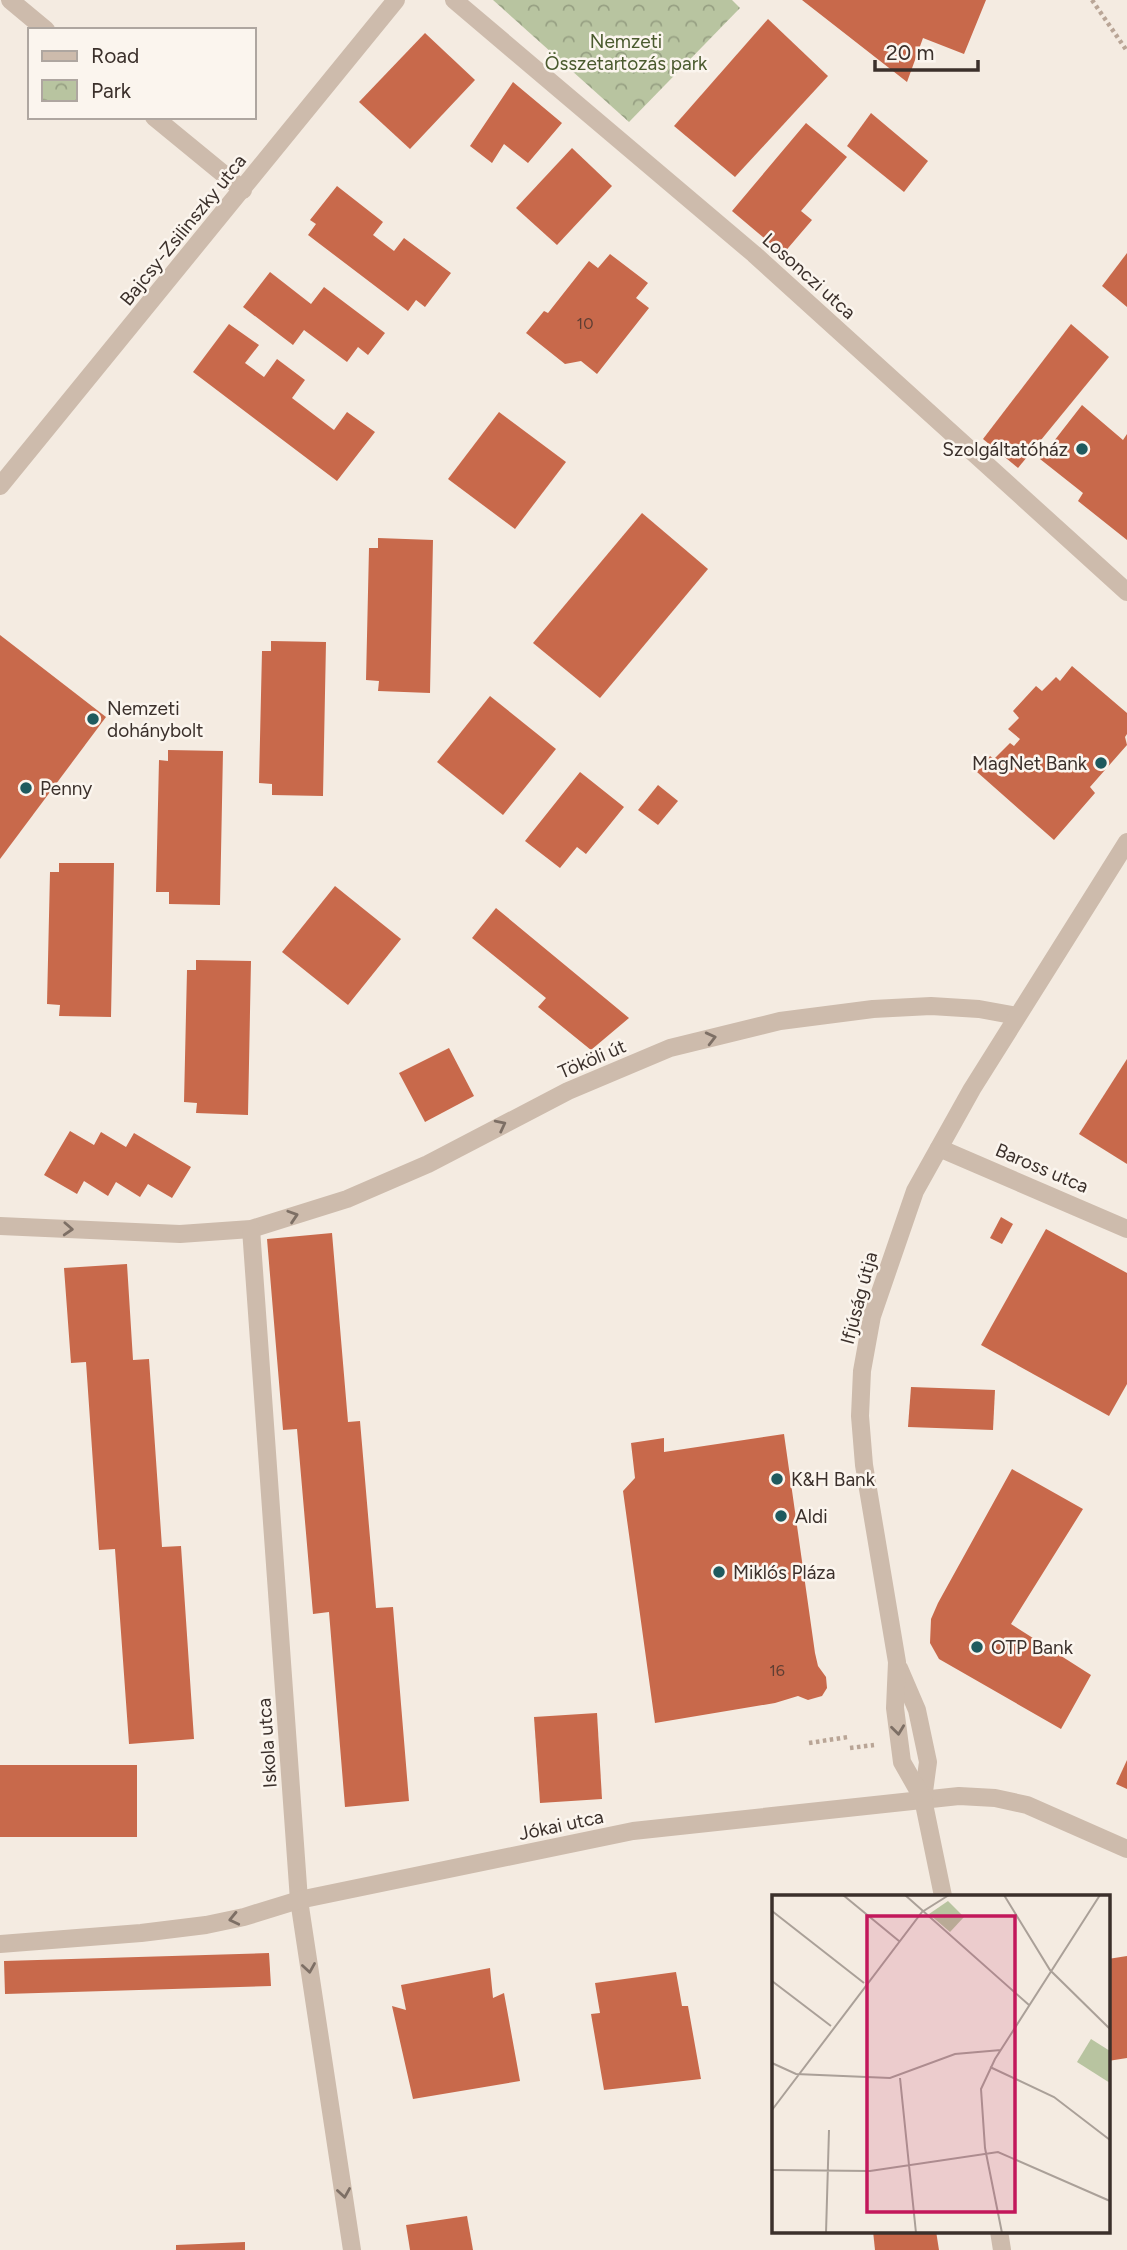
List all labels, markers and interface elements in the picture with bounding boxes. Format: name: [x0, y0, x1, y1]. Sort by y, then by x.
legend: [28, 28, 256, 119]
scale bar: [875, 28, 978, 72]
park label: Nemzeti Összetartozás park: [545, 30, 708, 75]
text: 20 m: [886, 40, 934, 65]
text: Road: [91, 43, 139, 68]
text: Park: [91, 78, 132, 103]
street label: Bajcsy-Zsilinszky utca: [115, 150, 251, 310]
street label: Losonczi utca: [758, 228, 860, 324]
house number: 10: [577, 314, 593, 333]
place label: Szolgáltatóház: [942, 438, 1068, 461]
marker: Szolgáltatóház: [1074, 441, 1090, 457]
place label: Nemzeti dohánybolt: [107, 697, 203, 742]
marker: Nemzeti dohánybolt: [85, 711, 101, 727]
place label: MagNet Bank: [972, 752, 1088, 775]
marker: MagNet Bank: [1093, 755, 1109, 771]
place label: Penny: [40, 777, 92, 800]
marker: Penny: [18, 780, 34, 796]
one-way arrow: [704, 1032, 716, 1046]
street label: Tököli út: [555, 1034, 629, 1084]
one-way arrow: [494, 1119, 506, 1133]
street label: Baross utca: [992, 1138, 1092, 1198]
one-way arrow: [287, 1210, 299, 1224]
one-way arrow: [63, 1222, 74, 1237]
street label: Ifjúság útja: [836, 1249, 882, 1347]
place label: K&H Bank: [791, 1468, 876, 1491]
marker: K&H Bank: [769, 1471, 785, 1487]
place label: Aldi: [795, 1505, 828, 1528]
marker: Aldi: [773, 1508, 789, 1524]
place label: Miklós Pláza: [733, 1561, 835, 1584]
marker: Miklós Pláza: [711, 1564, 727, 1580]
place label: OTP Bank: [991, 1636, 1074, 1659]
marker: OTP Bank: [969, 1639, 985, 1655]
house number: 16: [769, 1661, 785, 1680]
street label: Iskola utca: [252, 1697, 282, 1789]
one-way arrow: [891, 1724, 906, 1736]
street label: Jókai utca: [516, 1805, 606, 1845]
inset map: [772, 1895, 1110, 2232]
one-way arrow: [228, 1911, 240, 1925]
one-way arrow: [302, 1962, 317, 1974]
one-way arrow: [336, 2187, 351, 2199]

